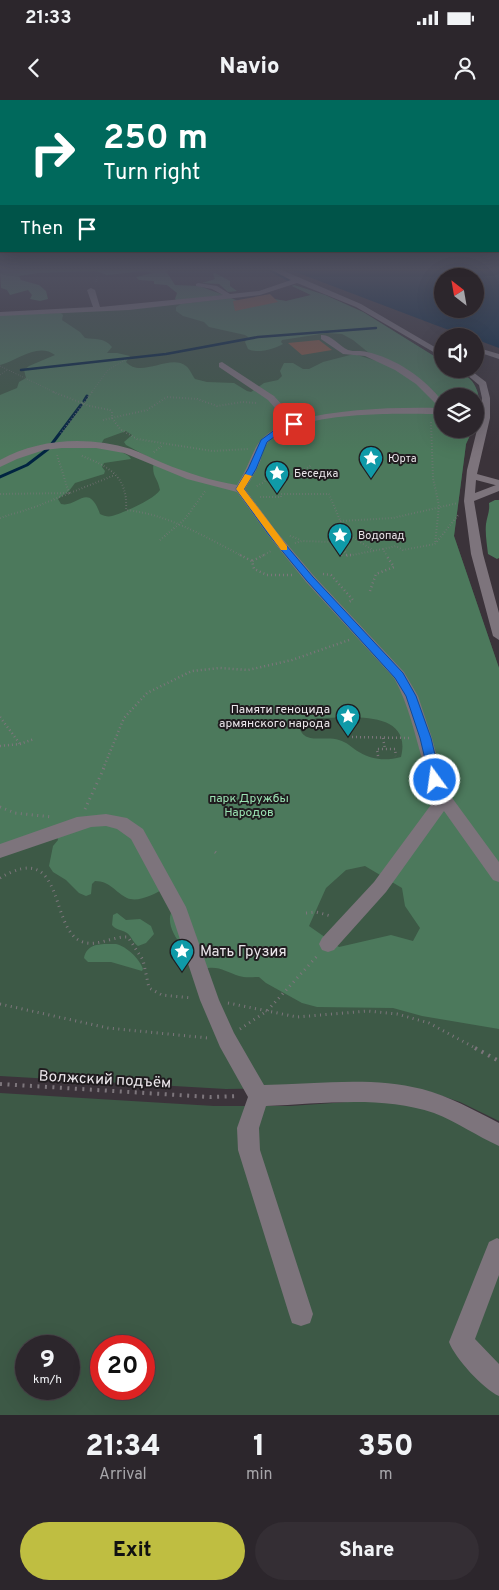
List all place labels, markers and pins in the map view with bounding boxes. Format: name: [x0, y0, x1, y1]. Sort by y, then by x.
pin: [273, 403, 315, 445]
place icon: Юрта: [358, 445, 384, 479]
place label: Юрта: [388, 452, 417, 466]
place icon: Беседка: [264, 460, 290, 494]
place label: Беседка: [294, 467, 338, 481]
place icon: Водопад: [327, 522, 353, 556]
place label: Водопад: [358, 529, 405, 543]
place label: Памяти геноцида армянского народа: [219, 702, 330, 732]
place icon: Памяти геноцида армянского народа: [335, 703, 361, 737]
place icon: Мать Грузия: [169, 938, 195, 972]
place label: Мать Грузия: [200, 943, 287, 962]

